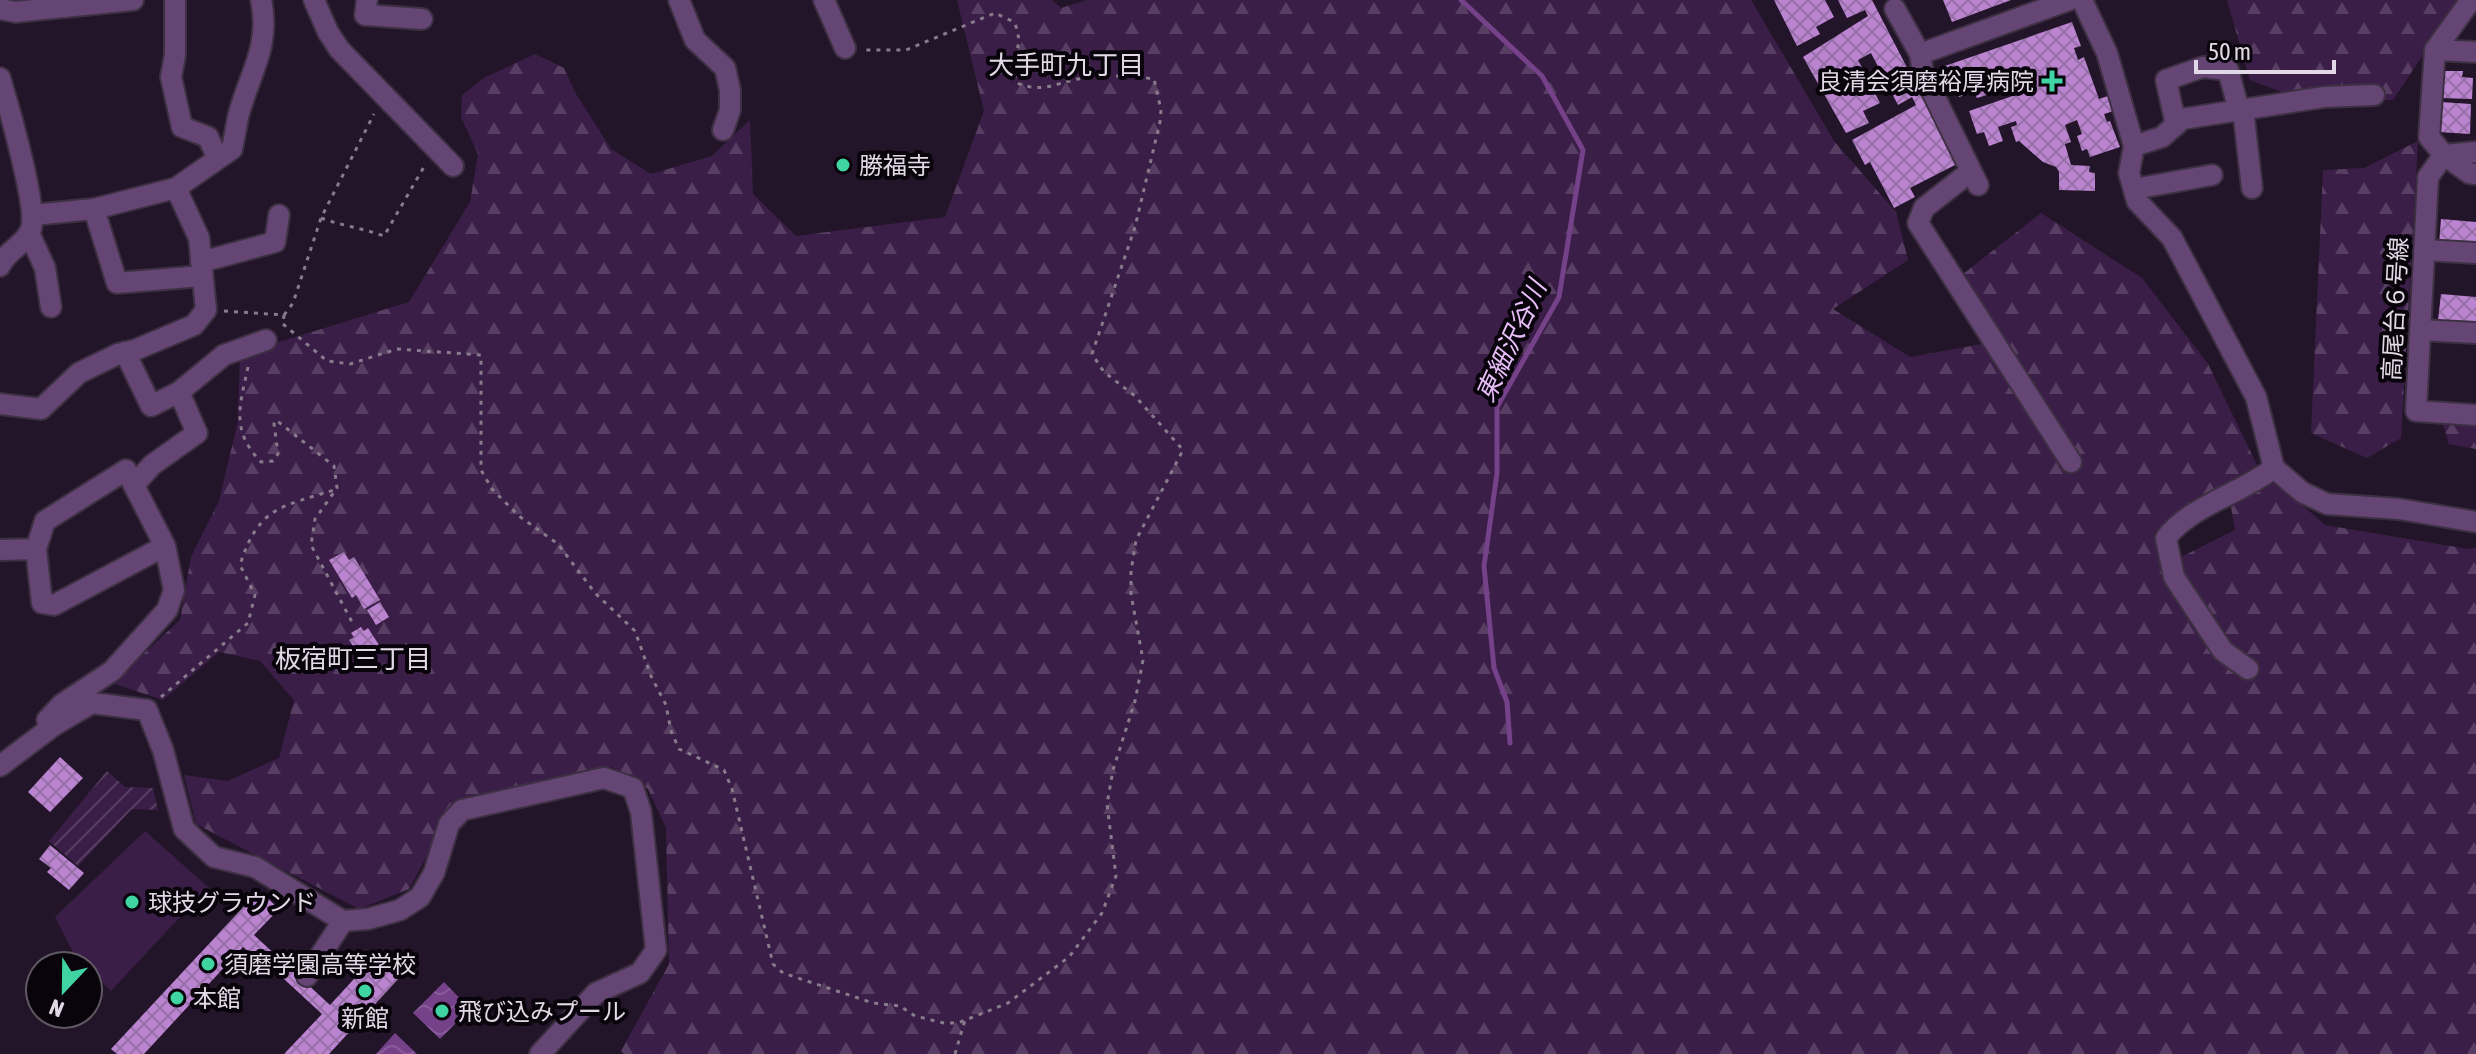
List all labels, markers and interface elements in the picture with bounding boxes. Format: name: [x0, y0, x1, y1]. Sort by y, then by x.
scale bar: [2196, 24, 2334, 74]
text: 50 m: [2208, 38, 2251, 65]
district label: 大手町九丁目: [988, 50, 1144, 80]
place label: 良清会須磨裕厚病院: [1818, 68, 2034, 95]
marker: 良清会須磨裕厚病院: [2041, 70, 2063, 92]
place label: 勝福寺: [859, 152, 931, 179]
marker: 勝福寺: [834, 156, 852, 174]
street label: 高尾台６号線: [2378, 236, 2412, 382]
water label: 東細沢谷川: [1470, 273, 1553, 406]
district label: 板宿町三丁目: [275, 644, 431, 674]
place label: 球技グラウンド: [148, 889, 316, 916]
marker: 球技グラウンド: [123, 893, 141, 911]
north arrow: [24, 950, 104, 1030]
place label: 須磨学園高等学校: [224, 951, 416, 978]
marker: 須磨学園高等学校: [199, 955, 217, 973]
marker: 新館: [356, 982, 374, 1000]
place label: 本館: [193, 985, 241, 1012]
marker: 本館: [168, 989, 186, 1007]
text: N: [46, 994, 67, 1023]
place label: 飛び込みプール: [458, 998, 626, 1025]
marker: 飛び込みプール: [433, 1002, 451, 1020]
place label: 新館: [341, 1005, 389, 1032]

